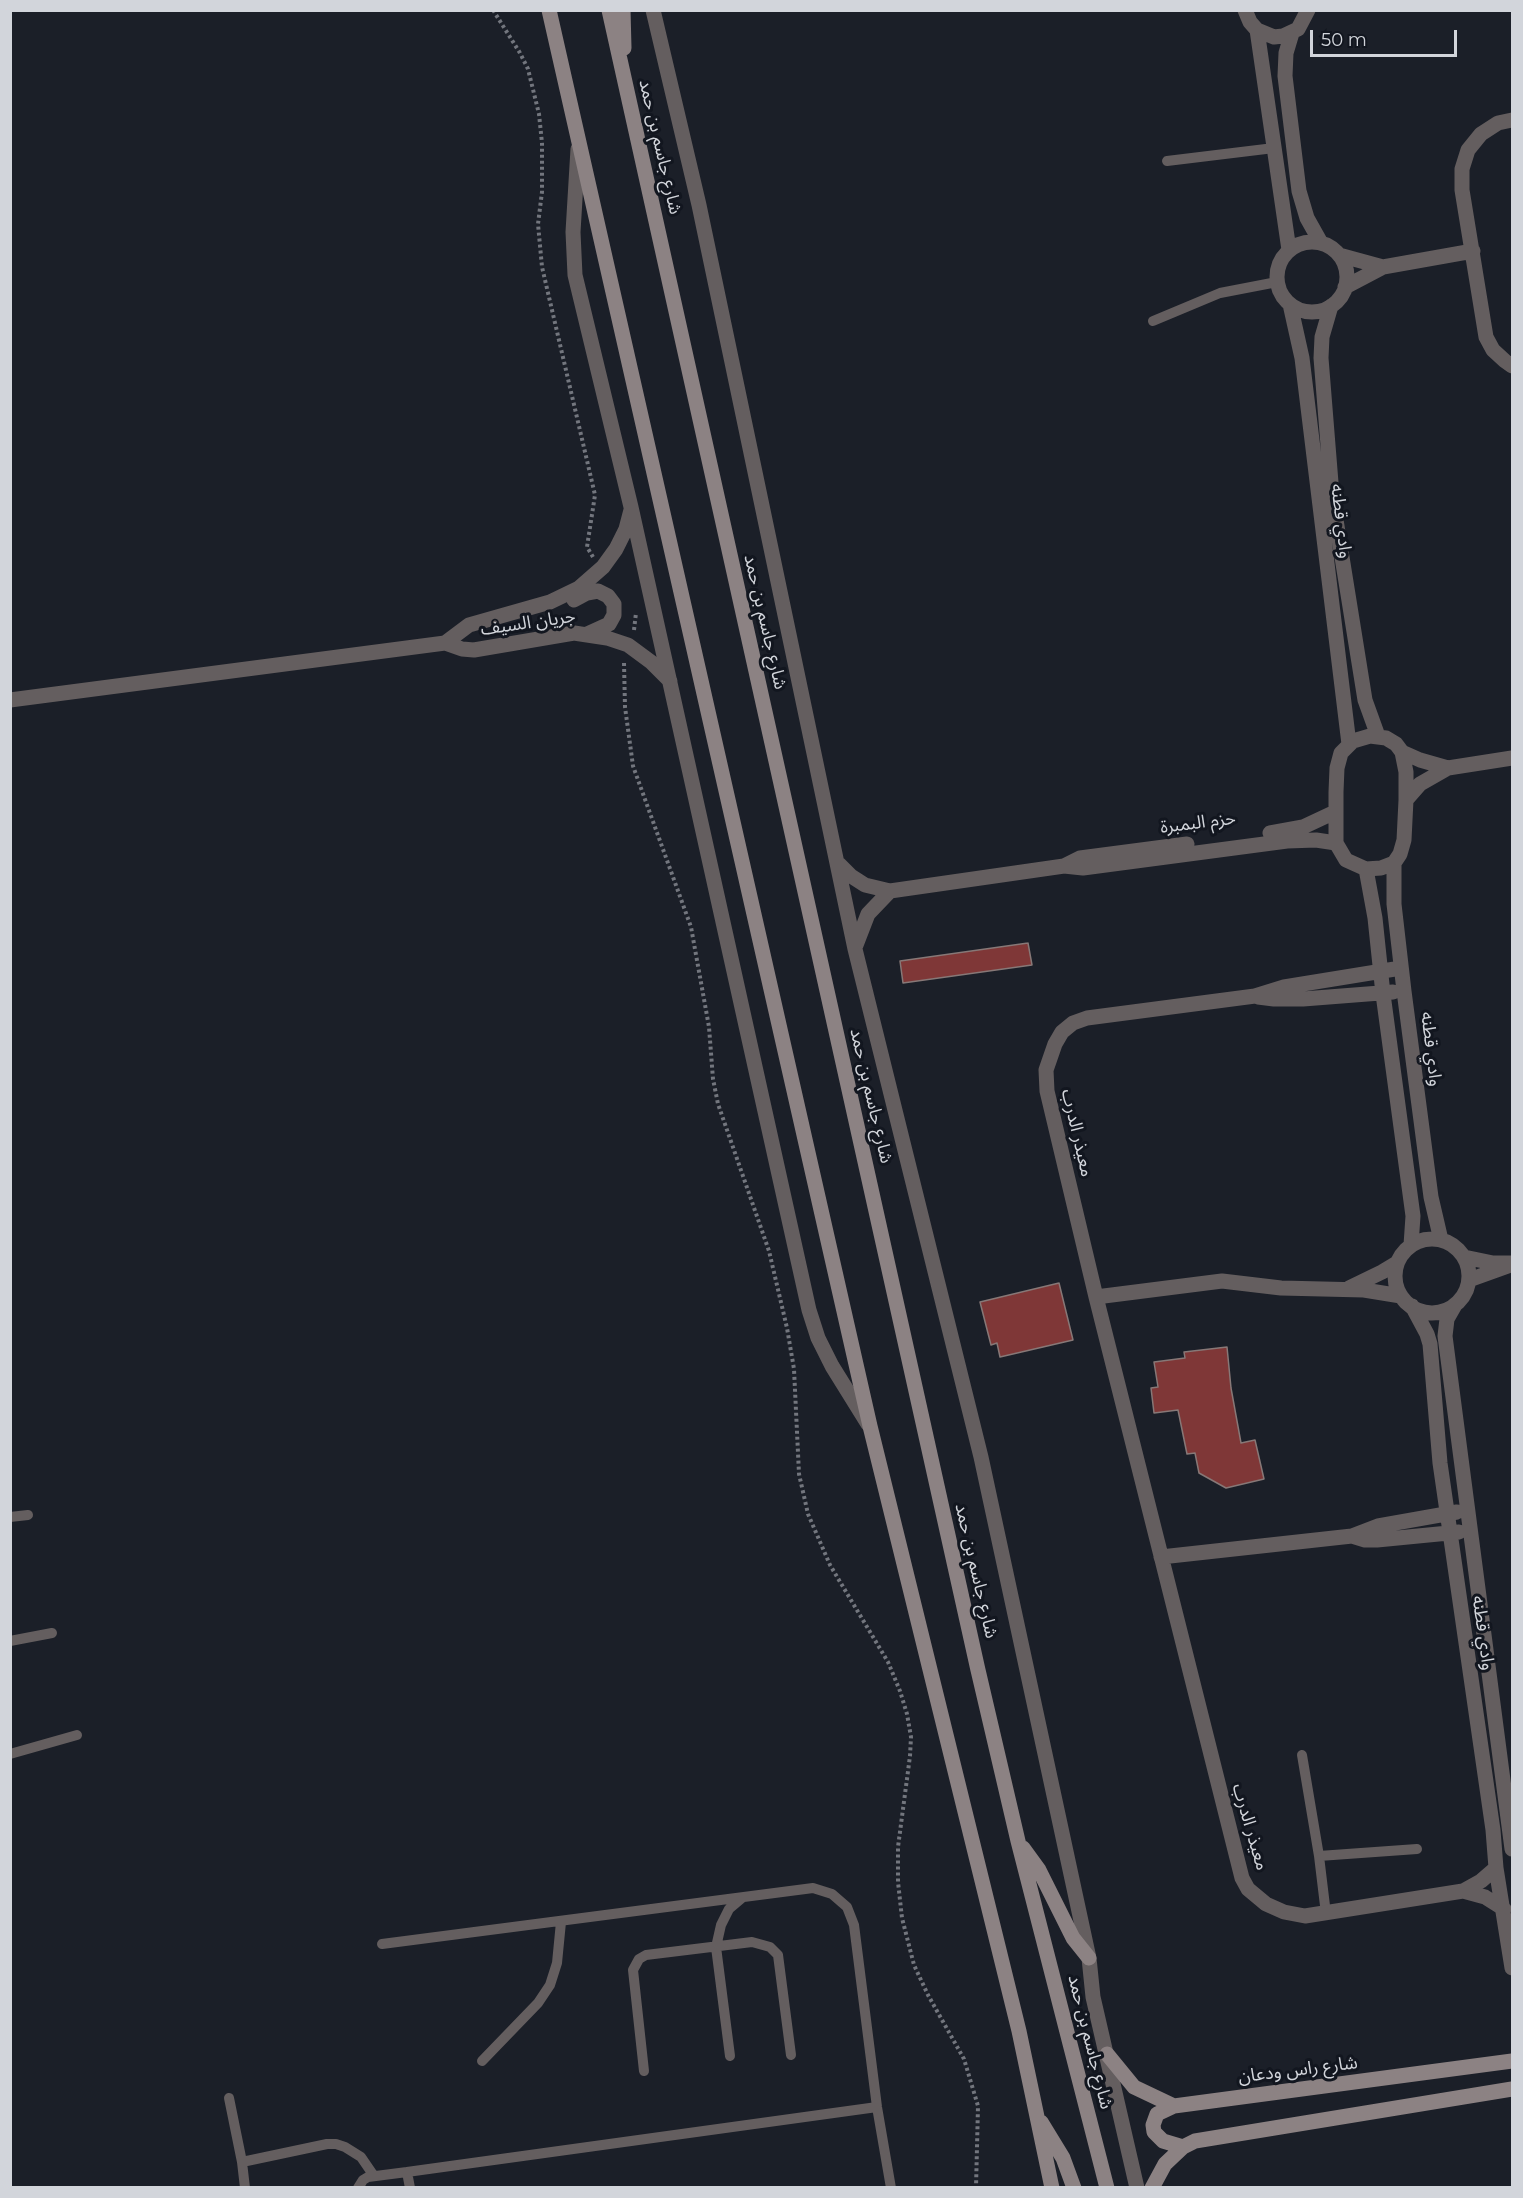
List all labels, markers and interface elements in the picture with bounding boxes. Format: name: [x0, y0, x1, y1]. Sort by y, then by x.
scale bar: [1313, 18, 1460, 56]
text: 50 m: [1321, 29, 1367, 51]
street label: شارع جاسم بن حمد: [634, 77, 686, 217]
street label: وادي قطنه: [1326, 482, 1356, 560]
street label: شارع جاسم بن حمد: [739, 552, 791, 692]
street label: جريان السيف: [479, 606, 577, 640]
street label: حزم البمبرة: [1159, 808, 1237, 838]
street label: وادي قطنه: [1416, 1010, 1446, 1088]
street label: شارع جاسم بن حمد: [845, 1026, 897, 1166]
street label: معيذر الدرب: [1056, 1087, 1098, 1179]
street label: شارع جاسم بن حمد: [950, 1501, 1002, 1641]
street label: وادي قطنه: [1467, 1594, 1499, 1672]
street label: معيذر الدرب: [1227, 1781, 1273, 1873]
street label: شارع جاسم بن حمد: [1063, 1973, 1117, 2111]
street label: شارع راس ودعان: [1237, 2052, 1359, 2088]

